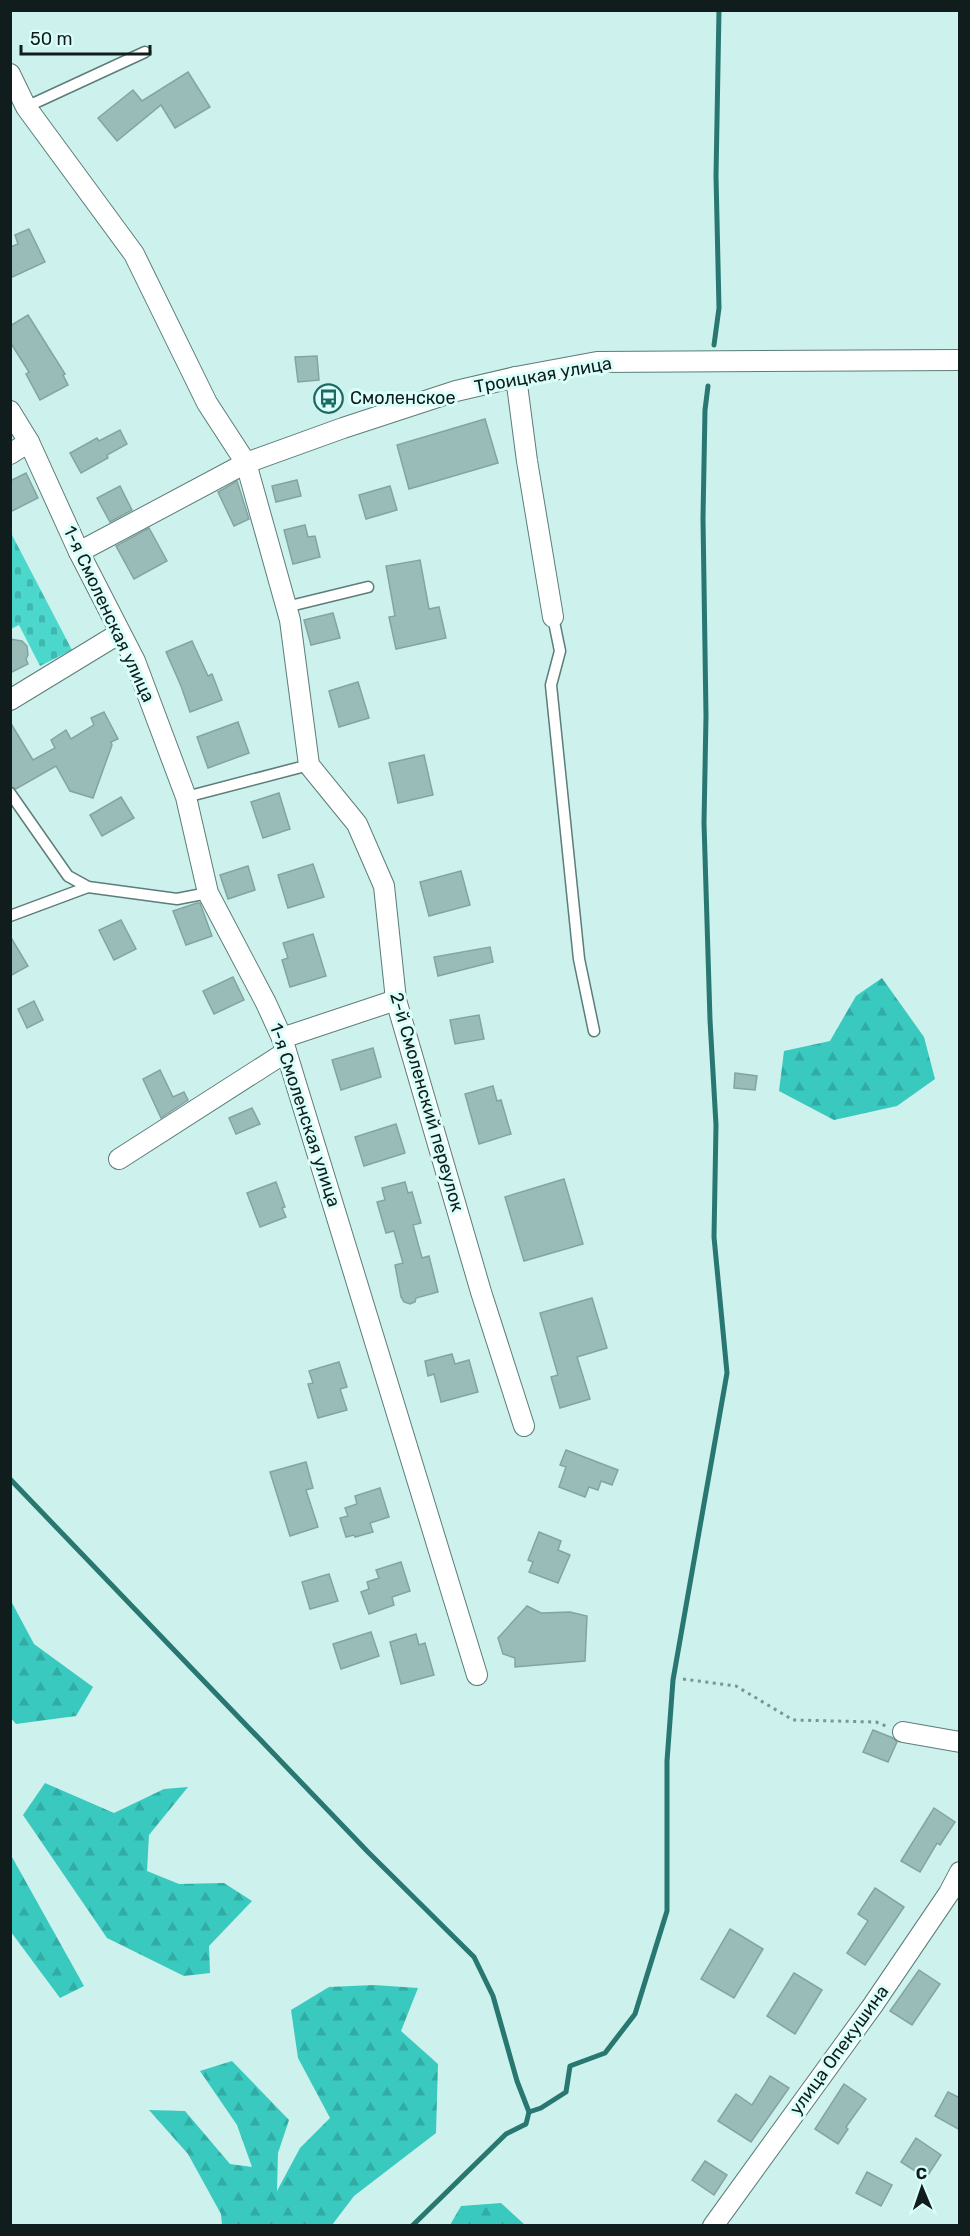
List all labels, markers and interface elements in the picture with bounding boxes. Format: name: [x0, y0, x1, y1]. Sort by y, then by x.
scale bar: [21, 18, 150, 56]
text: 50 m: [30, 28, 73, 50]
street label: Троицкая улица: [473, 352, 613, 398]
bus stop icon: Смоленское: [313, 382, 345, 414]
place label: Смоленское: [350, 387, 455, 409]
street label: 1-я Смоленская улица: [58, 522, 160, 706]
street label: 2-й Смоленский переулок: [385, 990, 469, 1214]
street label: 1-я Смоленская улица: [265, 1020, 345, 1210]
street label: улица Опекушина: [785, 1981, 893, 2119]
north arrow: [892, 2158, 952, 2218]
text: С: [916, 2164, 927, 2183]

